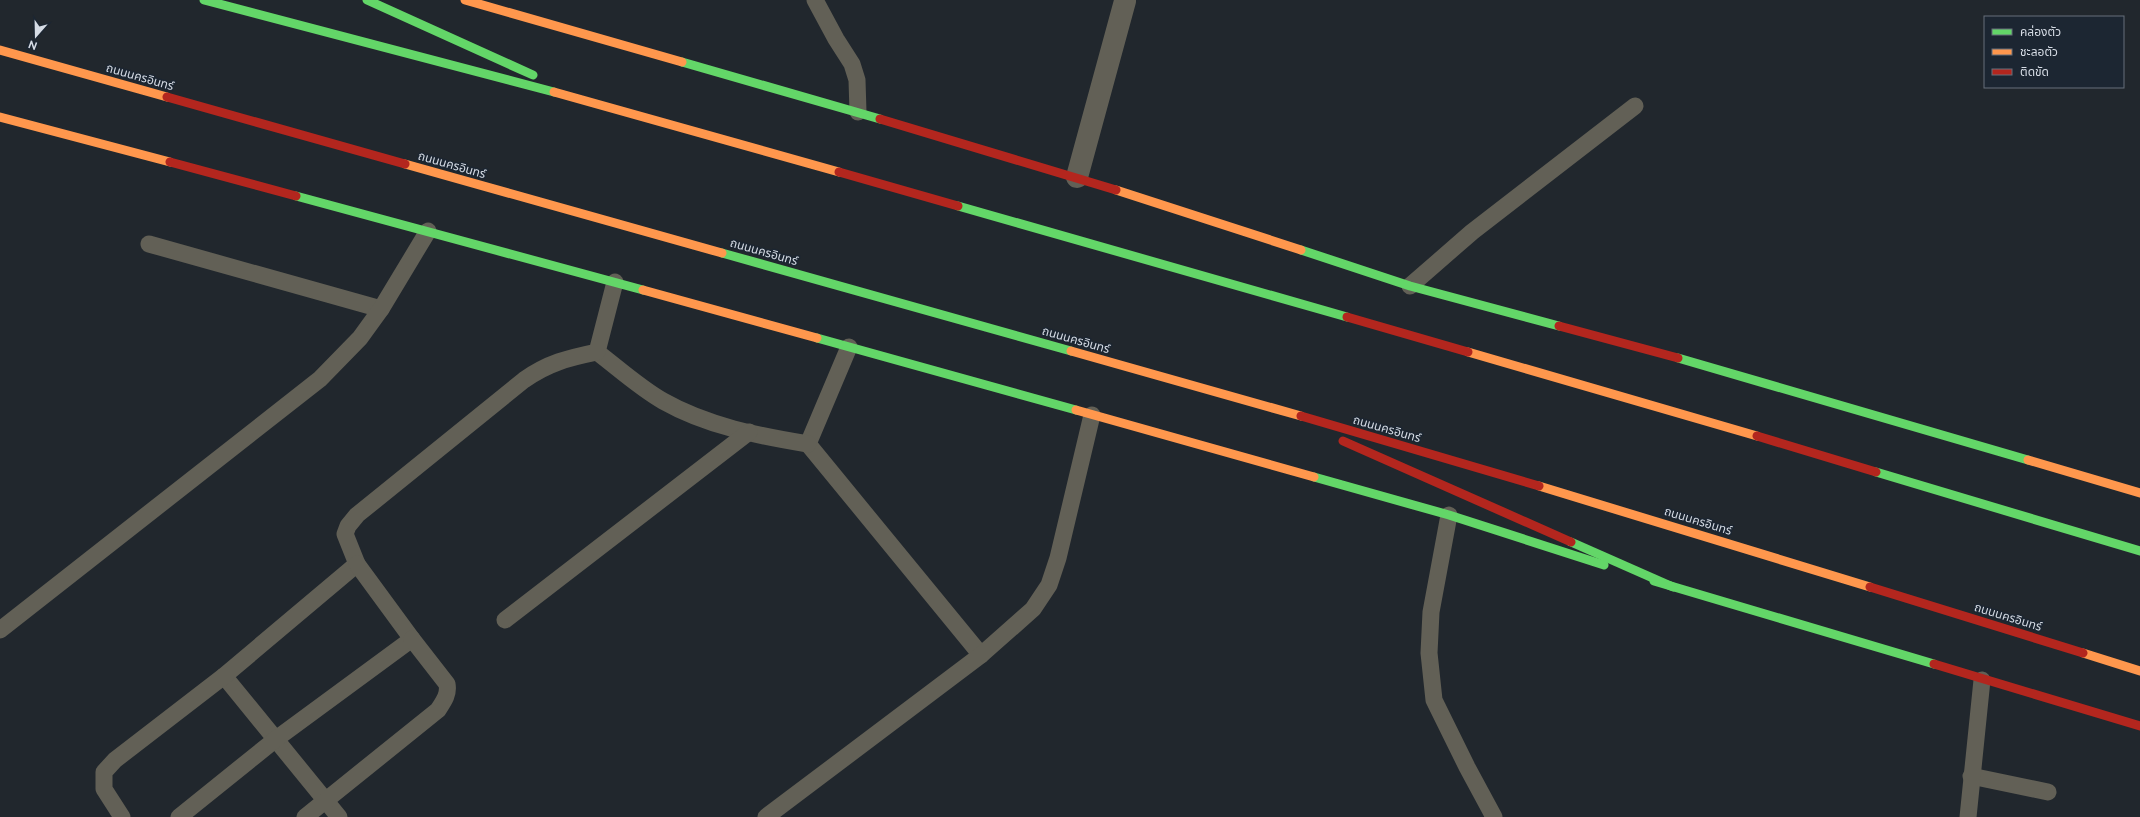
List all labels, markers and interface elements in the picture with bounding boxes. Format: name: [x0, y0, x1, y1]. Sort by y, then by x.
north arrow: [16, 16, 56, 56]
legend: [1984, 16, 2124, 88]
text: คล่องตัว: [2020, 25, 2061, 39]
text: N: [27, 37, 39, 52]
text: ชะลอตัว: [2020, 45, 2058, 59]
street label: ถนนนครอินทร์: [104, 61, 176, 94]
text: ติดขัด: [2020, 65, 2049, 79]
street label: ถนนนครอินทร์: [416, 149, 488, 182]
street label: ถนนนครอินทร์: [728, 236, 800, 269]
street label: ถนนนครอินทร์: [1040, 324, 1112, 357]
street label: ถนนนครอินทร์: [1351, 413, 1423, 446]
street label: ถนนนครอินทร์: [1663, 504, 1734, 538]
street label: ถนนนครอินทร์: [1973, 600, 2044, 634]

